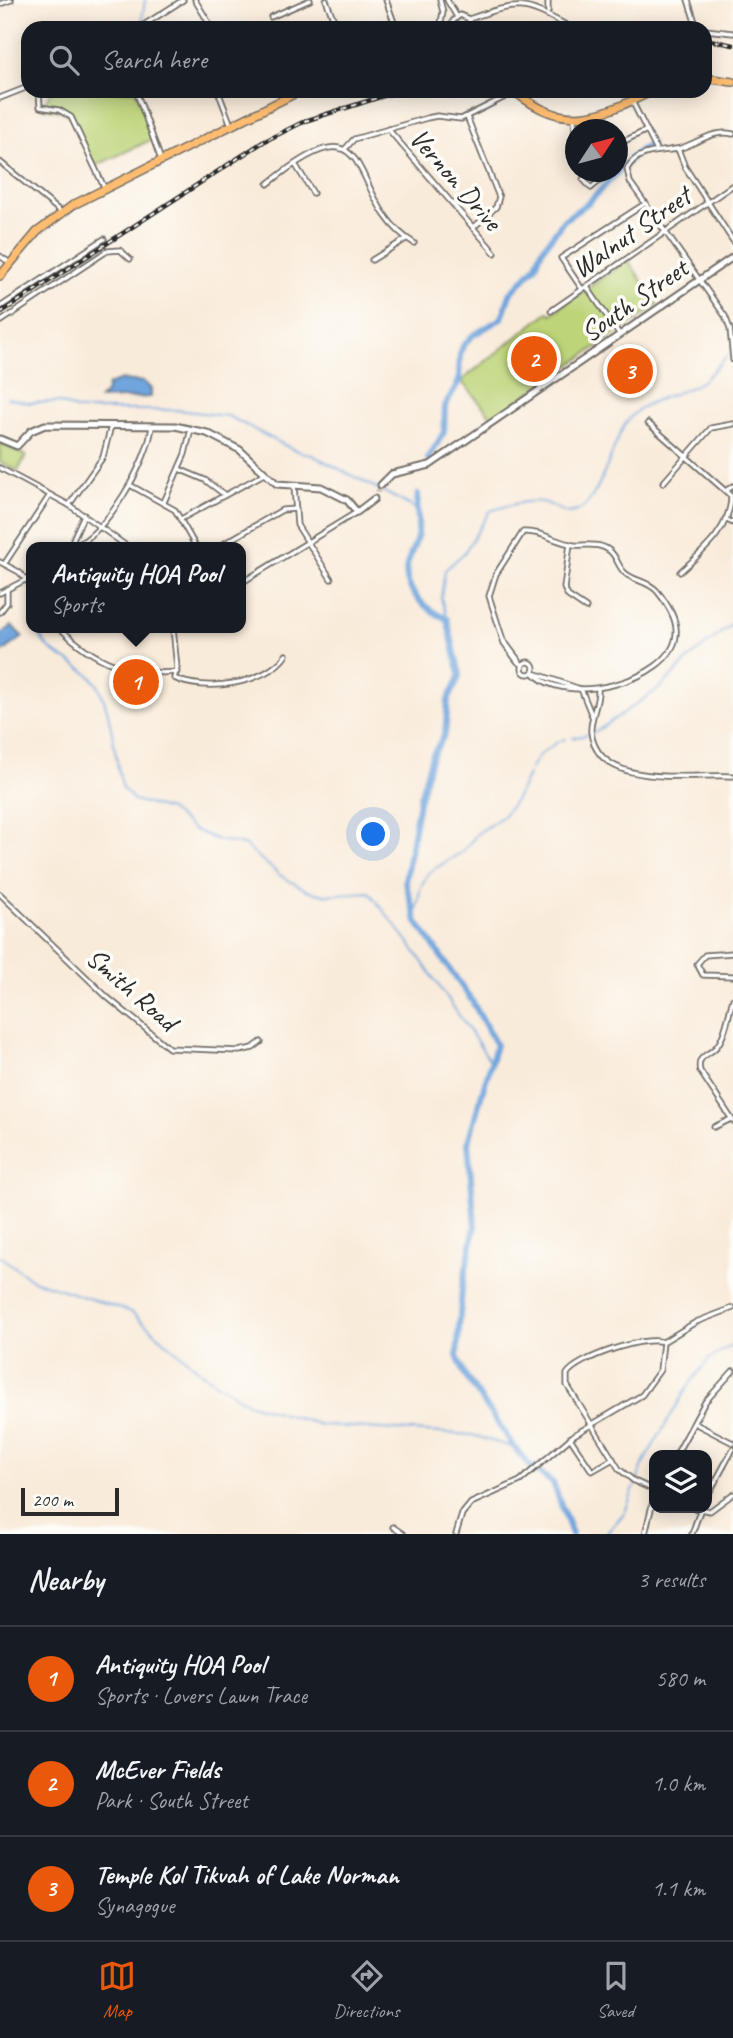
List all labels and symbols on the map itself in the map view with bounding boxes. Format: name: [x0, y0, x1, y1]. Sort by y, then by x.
north arrow: [565, 119, 628, 182]
street label: Vernon Drive: [402, 121, 511, 239]
street label: Walnut Street: [565, 176, 700, 286]
street label: South Street: [574, 249, 697, 350]
pin: 2: [511, 333, 557, 385]
pin: 3: [607, 345, 653, 397]
pin: 1: [113, 656, 159, 708]
your location: [356, 817, 390, 851]
street label: Smith Road: [79, 940, 188, 1041]
scale bar: [21, 1485, 119, 1517]

